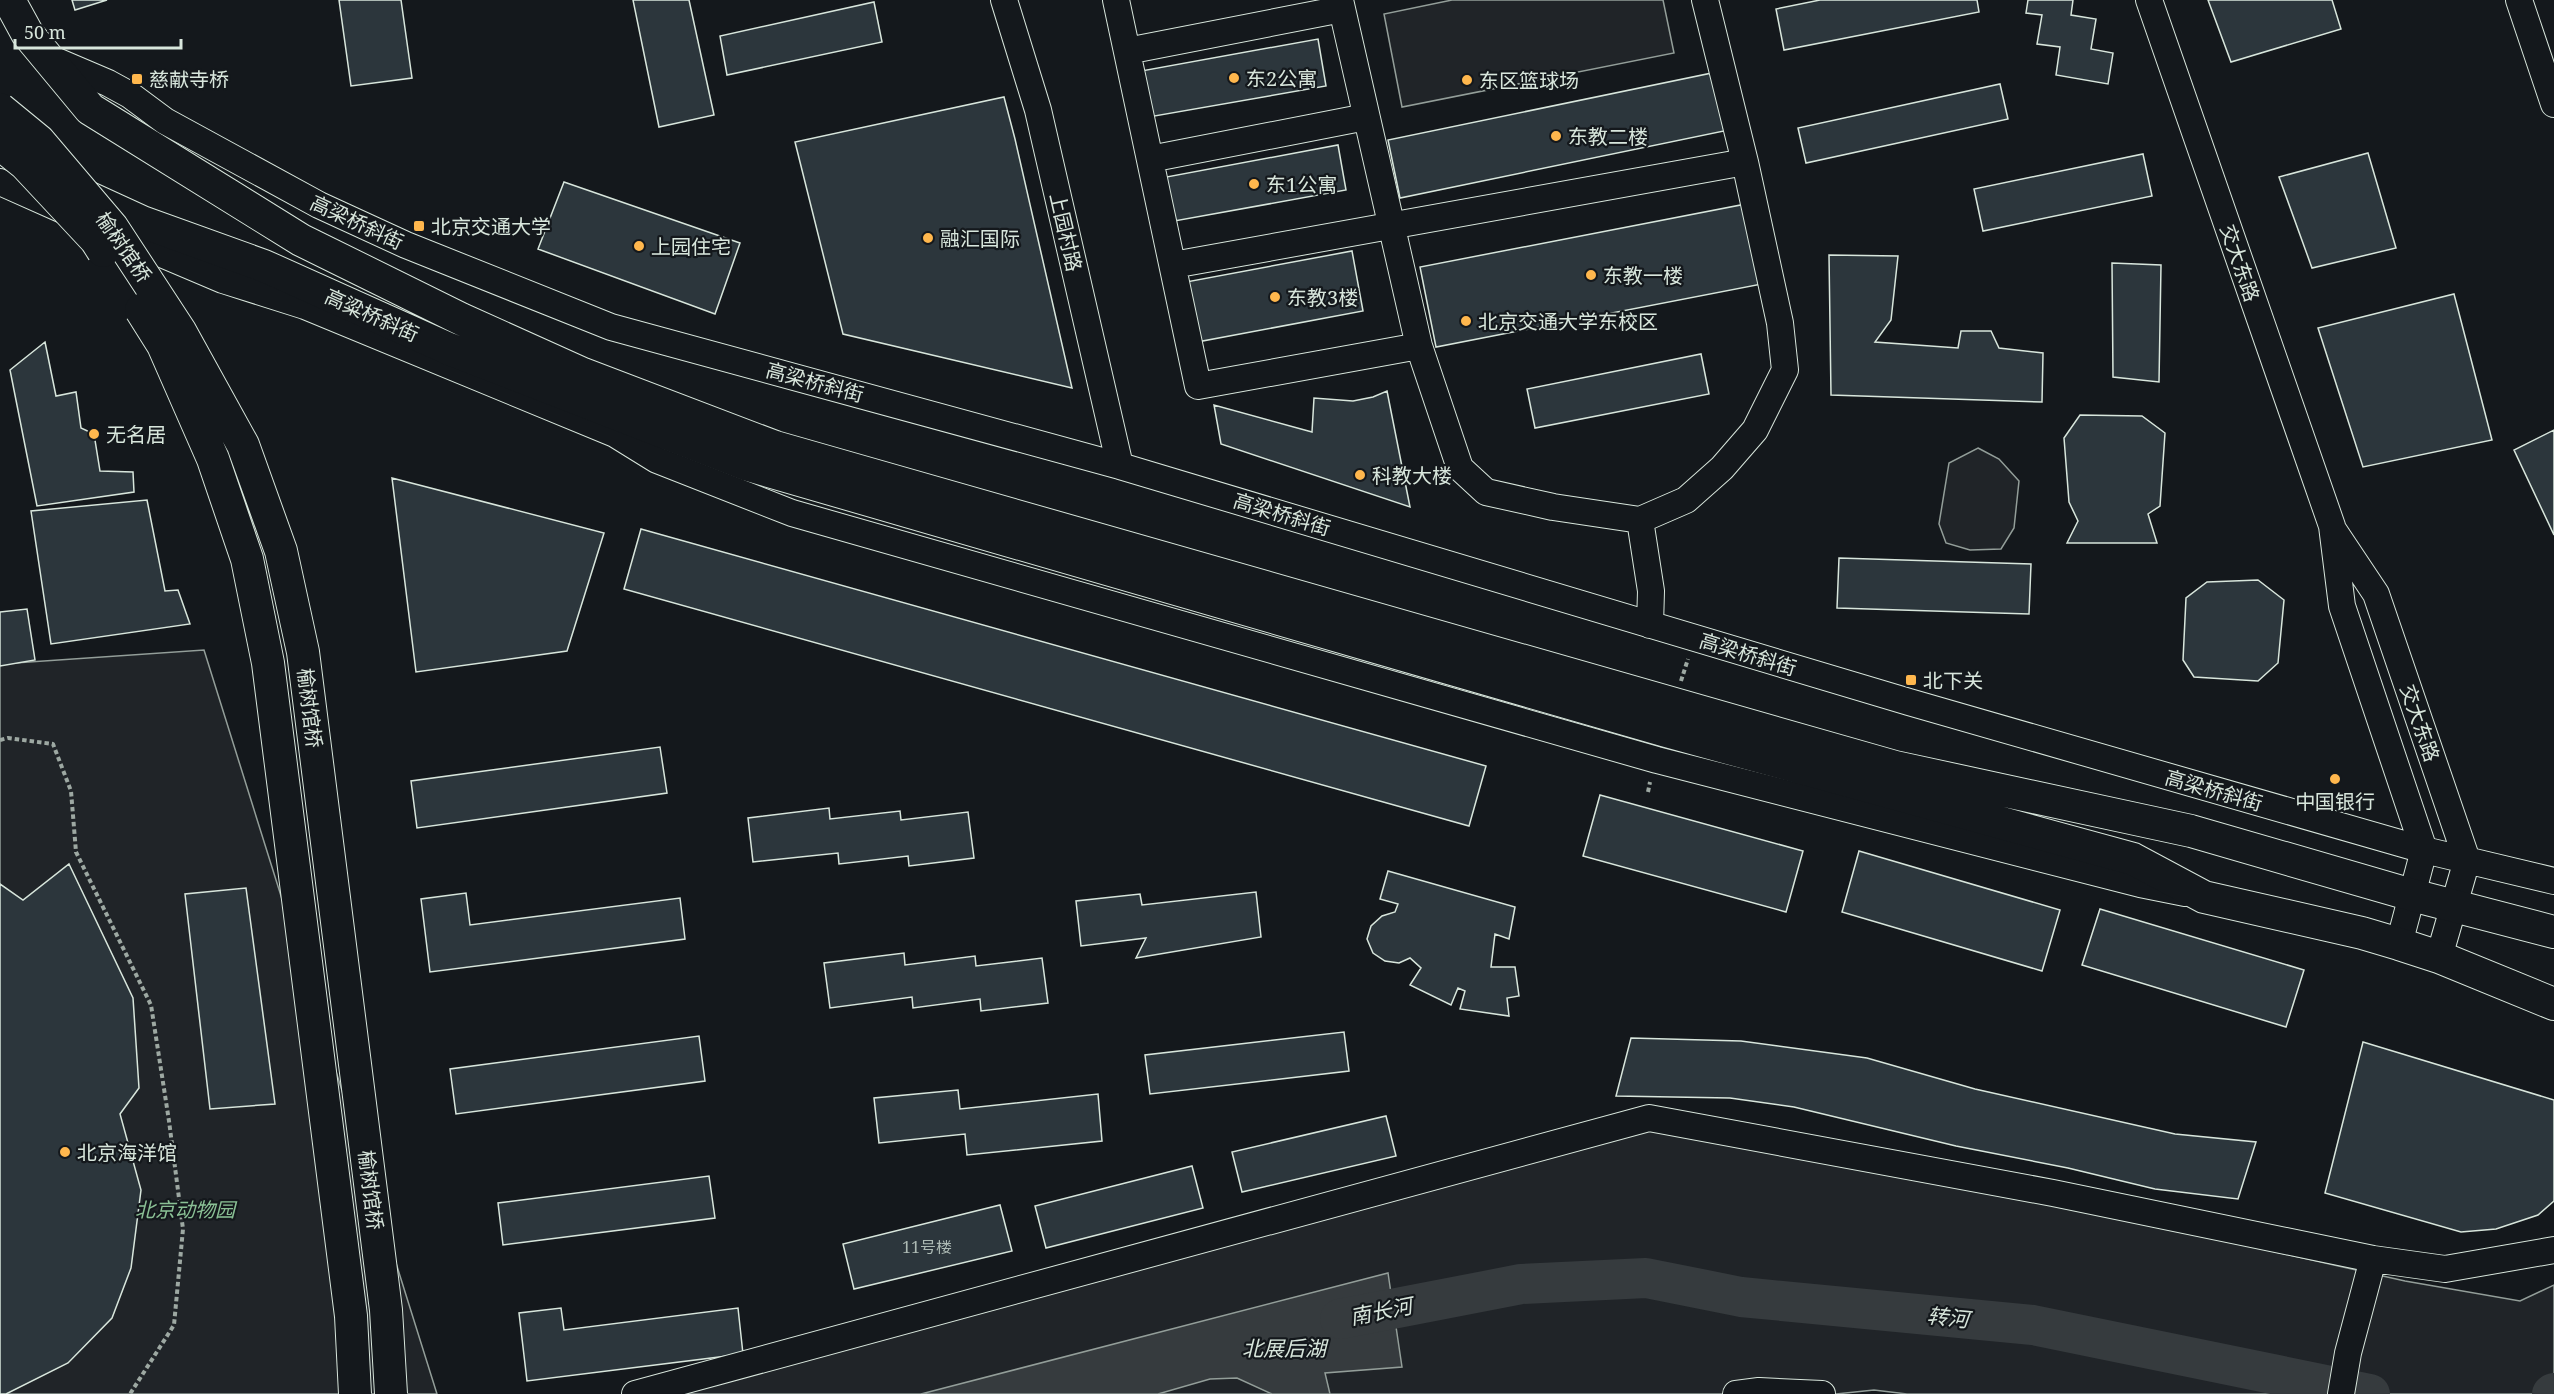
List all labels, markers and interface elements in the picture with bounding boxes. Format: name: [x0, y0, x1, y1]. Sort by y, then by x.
scale bar: [15, 12, 182, 50]
text: 50 m: [24, 20, 66, 44]
place label: 东2公寓: [1246, 65, 1317, 92]
place label: 慈献寺桥: [149, 66, 229, 93]
place label: 东区篮球场: [1479, 67, 1579, 94]
marker: 东2公寓: [1227, 71, 1241, 85]
marker: 慈献寺桥: [130, 72, 144, 86]
marker: 东区篮球场: [1460, 73, 1474, 87]
place label: 东教二楼: [1568, 123, 1648, 150]
marker: 东教二楼: [1549, 129, 1563, 143]
place label: 东1公寓: [1266, 171, 1337, 198]
marker: 东1公寓: [1247, 177, 1261, 191]
street label: 高梁桥斜街: [306, 189, 408, 255]
street label: 上园村路: [1044, 190, 1088, 274]
street label: 榆树馆桥: [90, 206, 158, 288]
place label: 北京交通大学: [431, 213, 551, 240]
marker: 北京交通大学: [412, 219, 426, 233]
street label: 交大东路: [2214, 221, 2266, 305]
place label: 融汇国际: [940, 225, 1020, 252]
marker: 融汇国际: [921, 231, 935, 245]
place label: 上园住宅: [651, 233, 731, 260]
marker: 上园住宅: [632, 239, 646, 253]
place label: 东教一楼: [1603, 262, 1683, 289]
marker: 东教一楼: [1584, 268, 1598, 282]
street label: 高粱桥斜街: [321, 282, 423, 348]
place label: 东教3楼: [1287, 284, 1358, 311]
marker: 东教3楼: [1268, 290, 1282, 304]
place label: 北京交通大学东校区: [1478, 308, 1658, 335]
marker: 北京交通大学东校区: [1459, 314, 1473, 328]
street label: 高梁桥斜街: [763, 356, 867, 408]
place label: 无名居: [106, 421, 166, 448]
marker: 无名居: [87, 427, 101, 441]
place label: 科教大楼: [1372, 462, 1452, 489]
marker: 科教大楼: [1353, 468, 1367, 482]
street label: 高梁桥斜街: [1230, 486, 1334, 542]
street label: 高梁桥斜街: [1696, 626, 1800, 682]
street label: 榆树馆桥: [292, 667, 328, 749]
place label: 北下关: [1923, 667, 1983, 694]
marker: 北下关: [1904, 673, 1918, 687]
street label: 交大东路: [2394, 681, 2446, 765]
street label: 高梁桥斜街: [2162, 763, 2266, 817]
marker: 中国银行: [2328, 772, 2342, 786]
place label: 中国银行: [2295, 788, 2375, 815]
place label: 北京海洋馆: [77, 1139, 177, 1166]
marker: 北京海洋馆: [58, 1145, 72, 1159]
street label: 榆树馆桥: [353, 1149, 389, 1231]
park label: 北京动物园: [135, 1196, 238, 1223]
house number: 11号楼: [902, 1236, 952, 1258]
water label: 南长河: [1347, 1290, 1419, 1331]
water label: 转河: [1926, 1301, 1974, 1334]
water label: 北展后湖: [1242, 1334, 1329, 1362]

